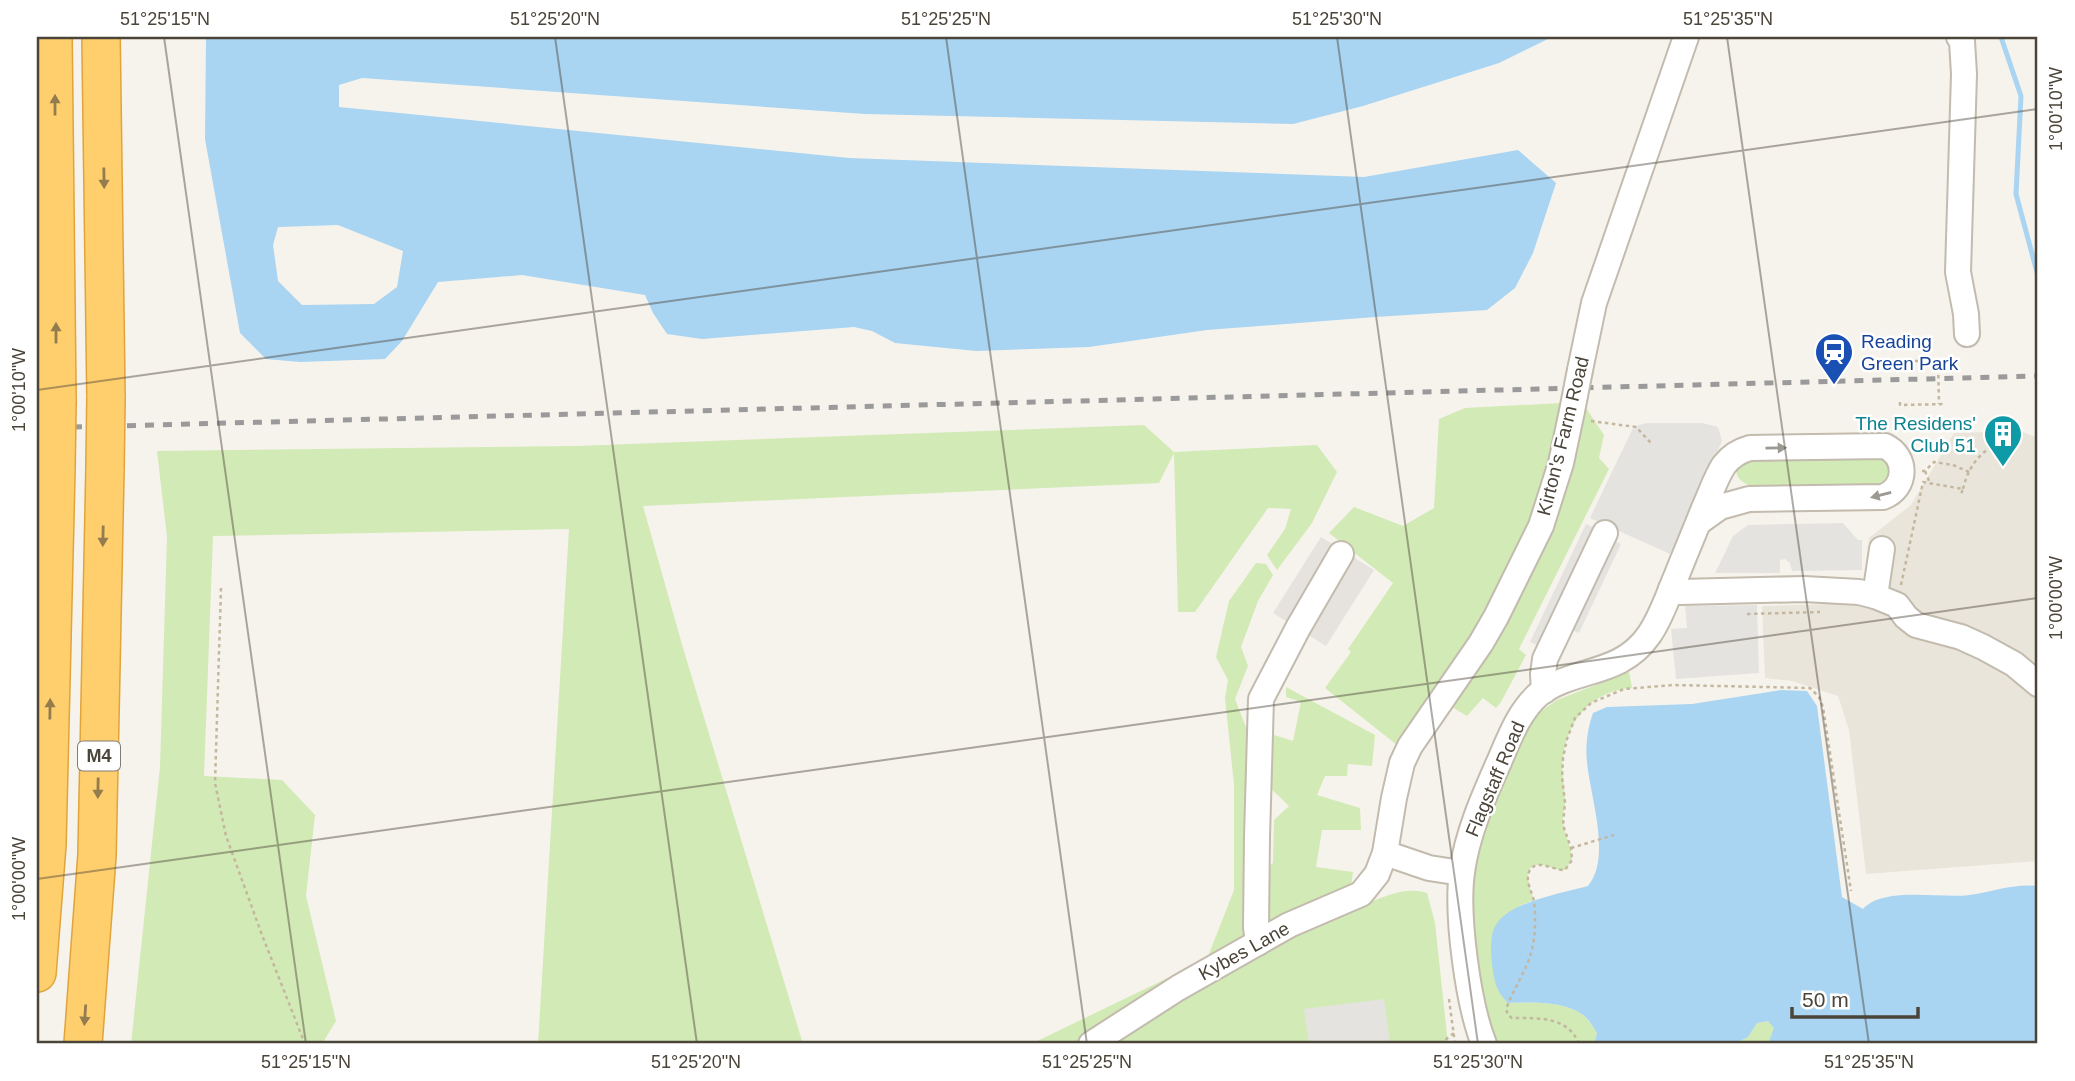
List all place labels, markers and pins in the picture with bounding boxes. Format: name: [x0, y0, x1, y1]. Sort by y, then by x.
station icon: Reading Green Park: [1813, 331, 1855, 386]
place label: Reading Green Park: [1861, 331, 1959, 374]
place label: The Residens' Club 51: [1855, 413, 1976, 456]
building icon: The Residens' Club 51: [1982, 413, 2024, 468]

